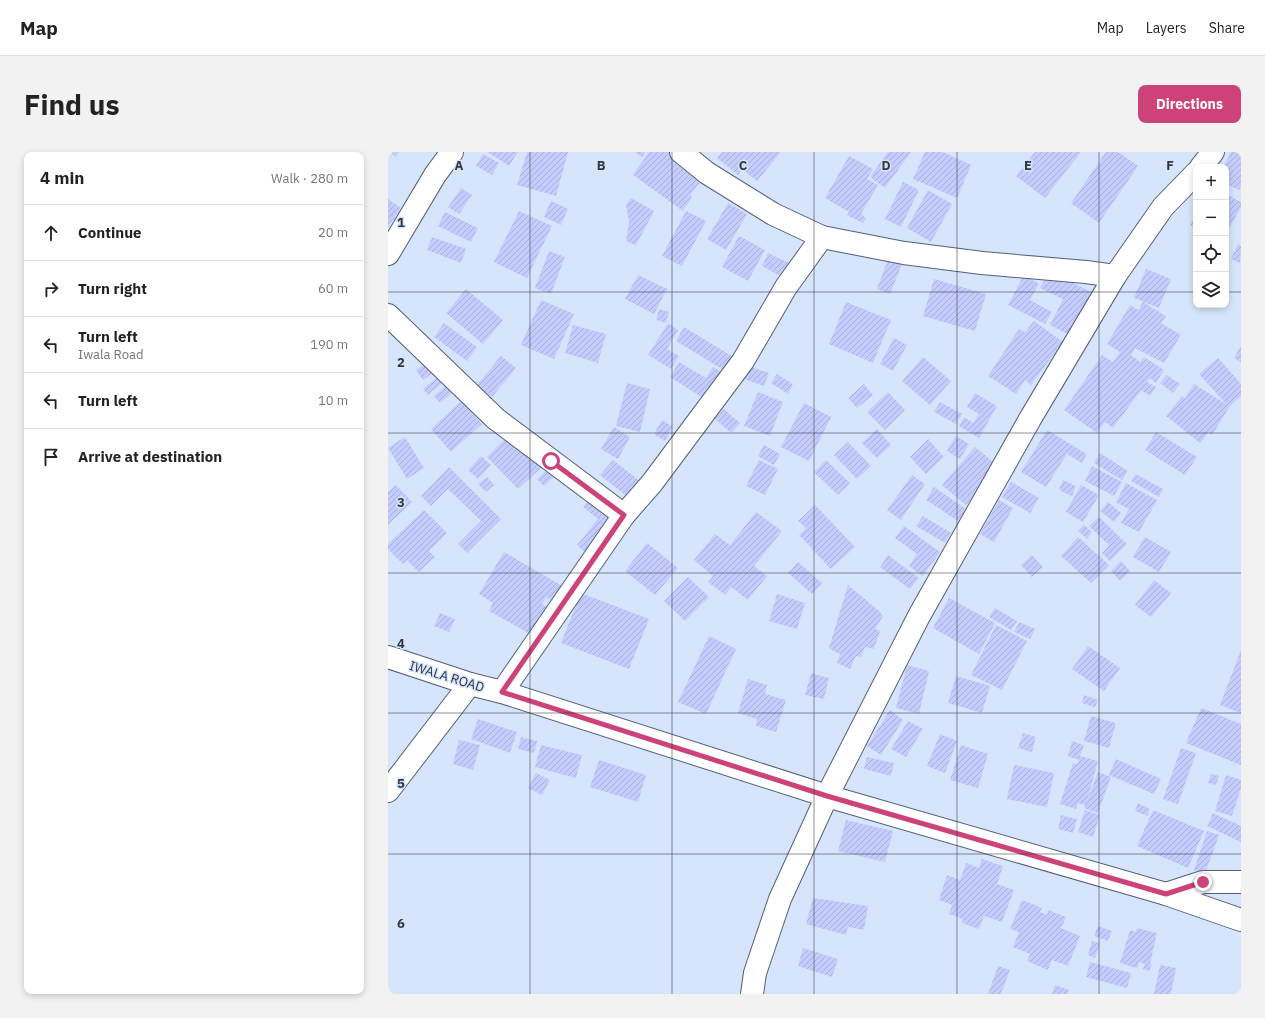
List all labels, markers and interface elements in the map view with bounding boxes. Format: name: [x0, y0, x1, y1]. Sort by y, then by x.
text: Map: [20, 16, 58, 40]
text: Map: [1097, 19, 1124, 37]
text: Layers: [1146, 19, 1187, 37]
text: Share: [1209, 19, 1245, 37]
button: Directions: [1138, 85, 1241, 123]
text: Find us: [24, 86, 120, 123]
text: A: [455, 157, 464, 174]
text: B: [597, 157, 606, 174]
text: C: [739, 157, 748, 174]
text: D: [881, 157, 891, 174]
text: E: [1024, 157, 1032, 174]
text: F: [1166, 157, 1174, 174]
map controls: [1193, 164, 1229, 308]
button: +: [1193, 164, 1229, 200]
text: 4 min: [40, 167, 84, 189]
text: Walk · 280 m: [271, 170, 348, 187]
button: −: [1193, 200, 1229, 236]
text: 1: [397, 214, 405, 231]
icon: ahead: [40, 222, 62, 244]
text: Continue: [78, 223, 142, 242]
text: 20 m: [318, 224, 348, 241]
button: locate: [1193, 236, 1229, 272]
button: layers: [1193, 272, 1229, 308]
icon: right: [40, 278, 62, 300]
text: Turn right: [78, 279, 147, 298]
text: 60 m: [318, 280, 348, 297]
text: Turn left: [78, 327, 138, 346]
icon: left: [40, 334, 62, 356]
text: 190 m: [310, 336, 348, 353]
text: Iwala Road: [78, 346, 143, 363]
text: 2: [397, 354, 405, 371]
icon: left: [40, 390, 62, 412]
text: Turn left: [78, 391, 138, 410]
text: 10 m: [318, 392, 348, 409]
icon: arrive: [40, 446, 62, 468]
text: Arrive at destination: [78, 447, 222, 466]
route start: [542, 452, 560, 470]
text: 3: [397, 494, 405, 511]
text: 4: [397, 635, 405, 652]
street label: IWALA ROAD: [407, 657, 486, 696]
text: 5: [397, 775, 405, 792]
route end: [1194, 873, 1212, 891]
text: 6: [397, 915, 405, 932]

